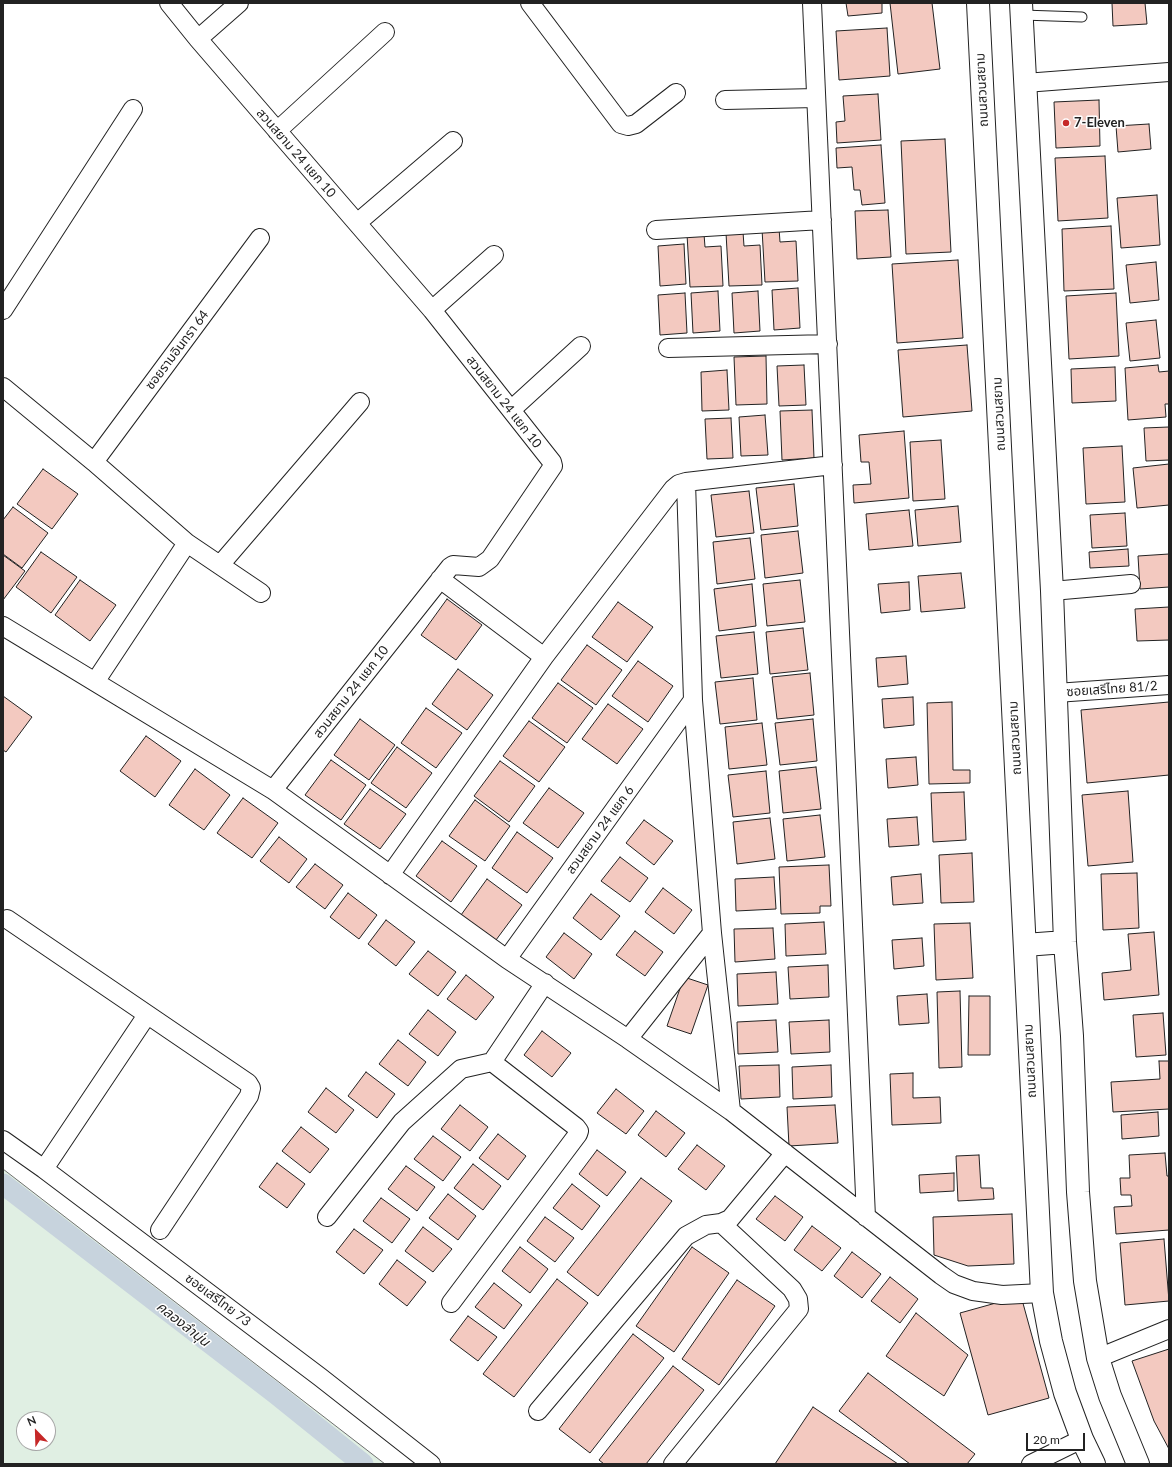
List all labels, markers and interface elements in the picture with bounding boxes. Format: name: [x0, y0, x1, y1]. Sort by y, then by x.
street label: ถนนสวนสยาม: [972, 53, 992, 127]
street label: สวนสยาม 24 แยก 10: [253, 105, 339, 201]
place label: 7-Eleven: [1074, 115, 1125, 131]
marker: 7-Eleven: [1061, 118, 1071, 128]
street label: ซอยรามอินทรา 64: [142, 307, 212, 393]
street label: สวนสยาม 24 แยก 10: [463, 353, 545, 451]
street label: ถนนสวนสยาม: [989, 377, 1009, 451]
street label: สวนสยาม 24 แยก 10: [310, 643, 392, 741]
street label: ซอยเสรีไทย 81/2: [1066, 678, 1158, 700]
street label: ถนนสวนสยาม: [1005, 701, 1025, 775]
street label: สวนสยาม 24 แยก 6: [563, 783, 637, 877]
street label: ถนนสวนสยาม: [1020, 1024, 1040, 1098]
street label: ซอยเสรีไทย 73: [182, 1270, 254, 1330]
water label: คลองลำนุ่น: [153, 1298, 213, 1350]
north arrow: [16, 1411, 56, 1451]
text: N: [25, 1413, 38, 1428]
scale bar: [1028, 1425, 1087, 1451]
text: 20 m: [1033, 1432, 1060, 1447]

